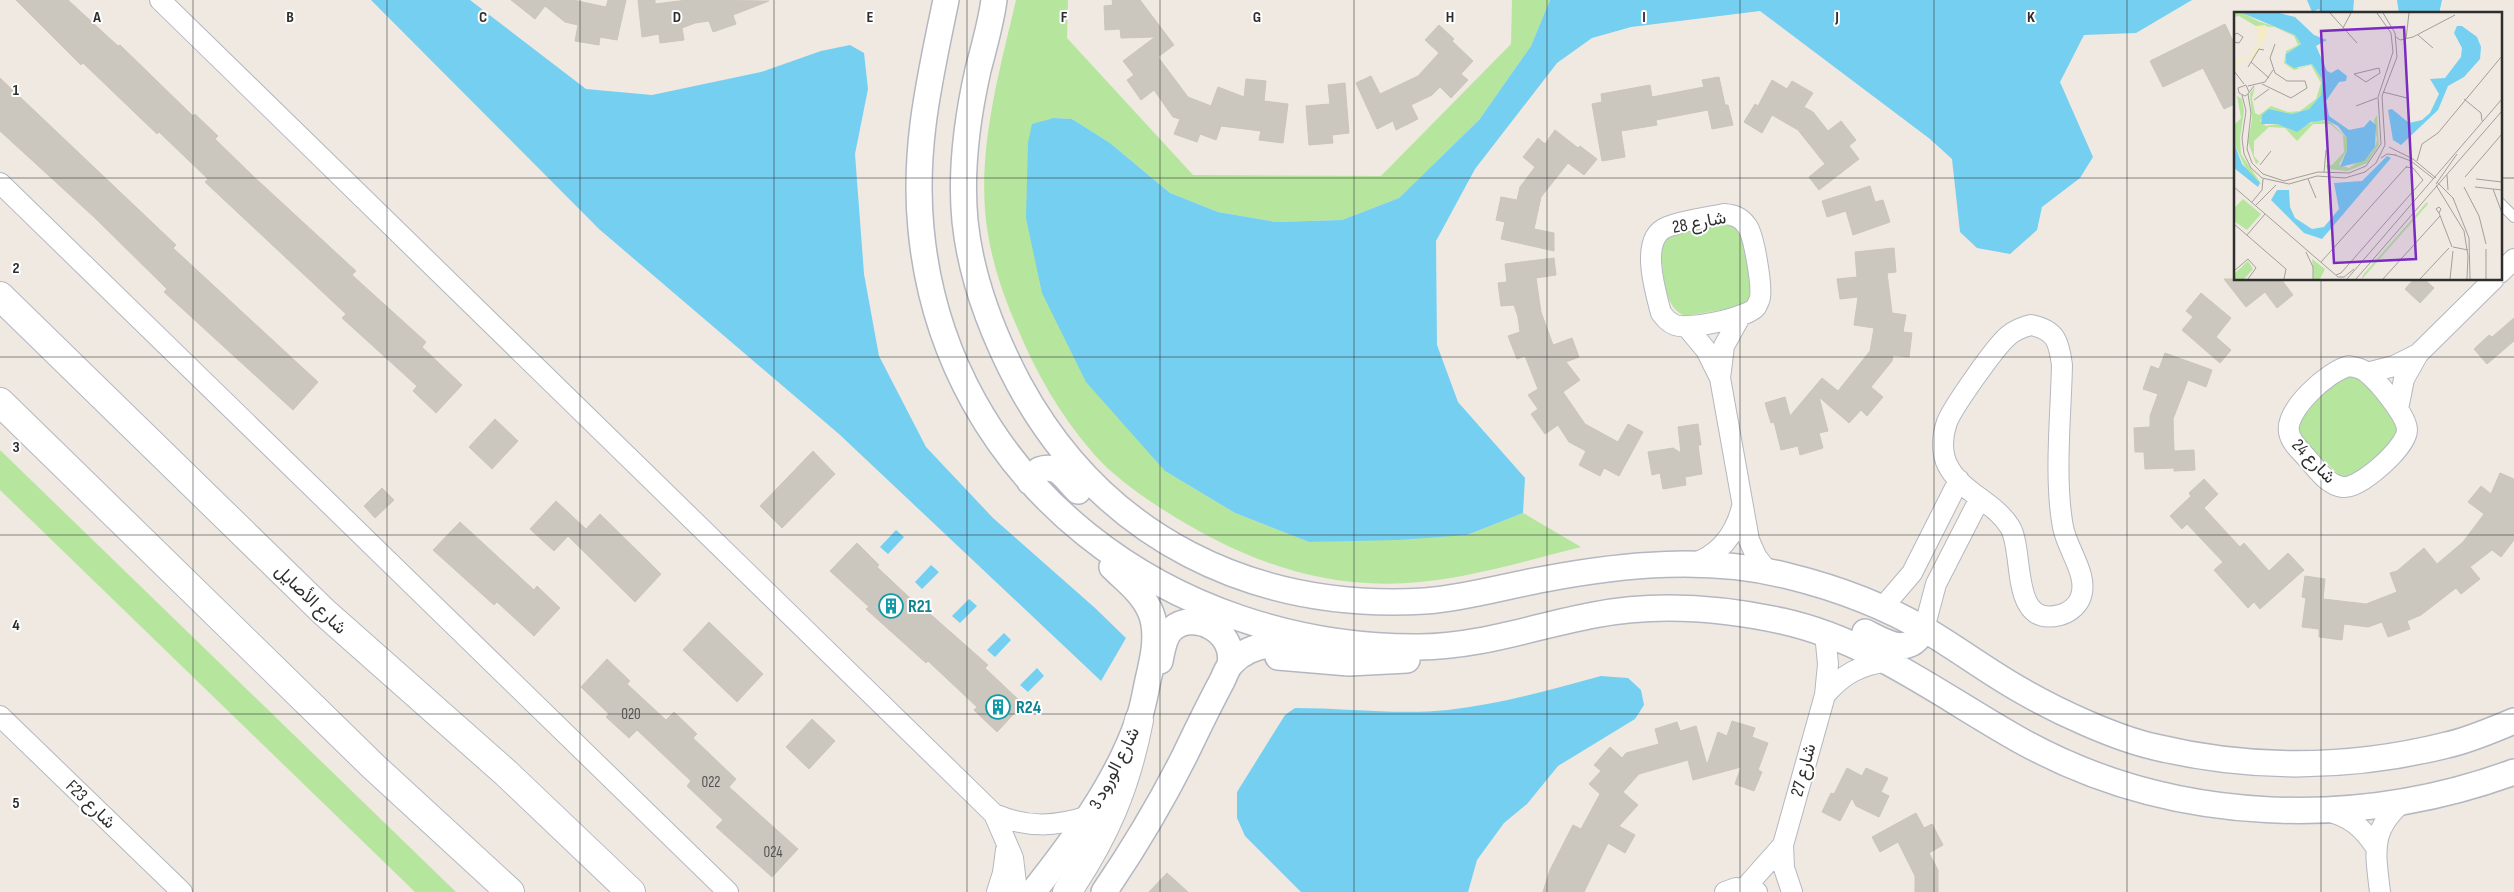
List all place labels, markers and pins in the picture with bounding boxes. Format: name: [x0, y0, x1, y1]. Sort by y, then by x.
building icon: R21: [878, 593, 904, 619]
place label: R21: [908, 596, 932, 617]
building icon: R24: [985, 694, 1011, 720]
place label: R24: [1016, 697, 1042, 718]

